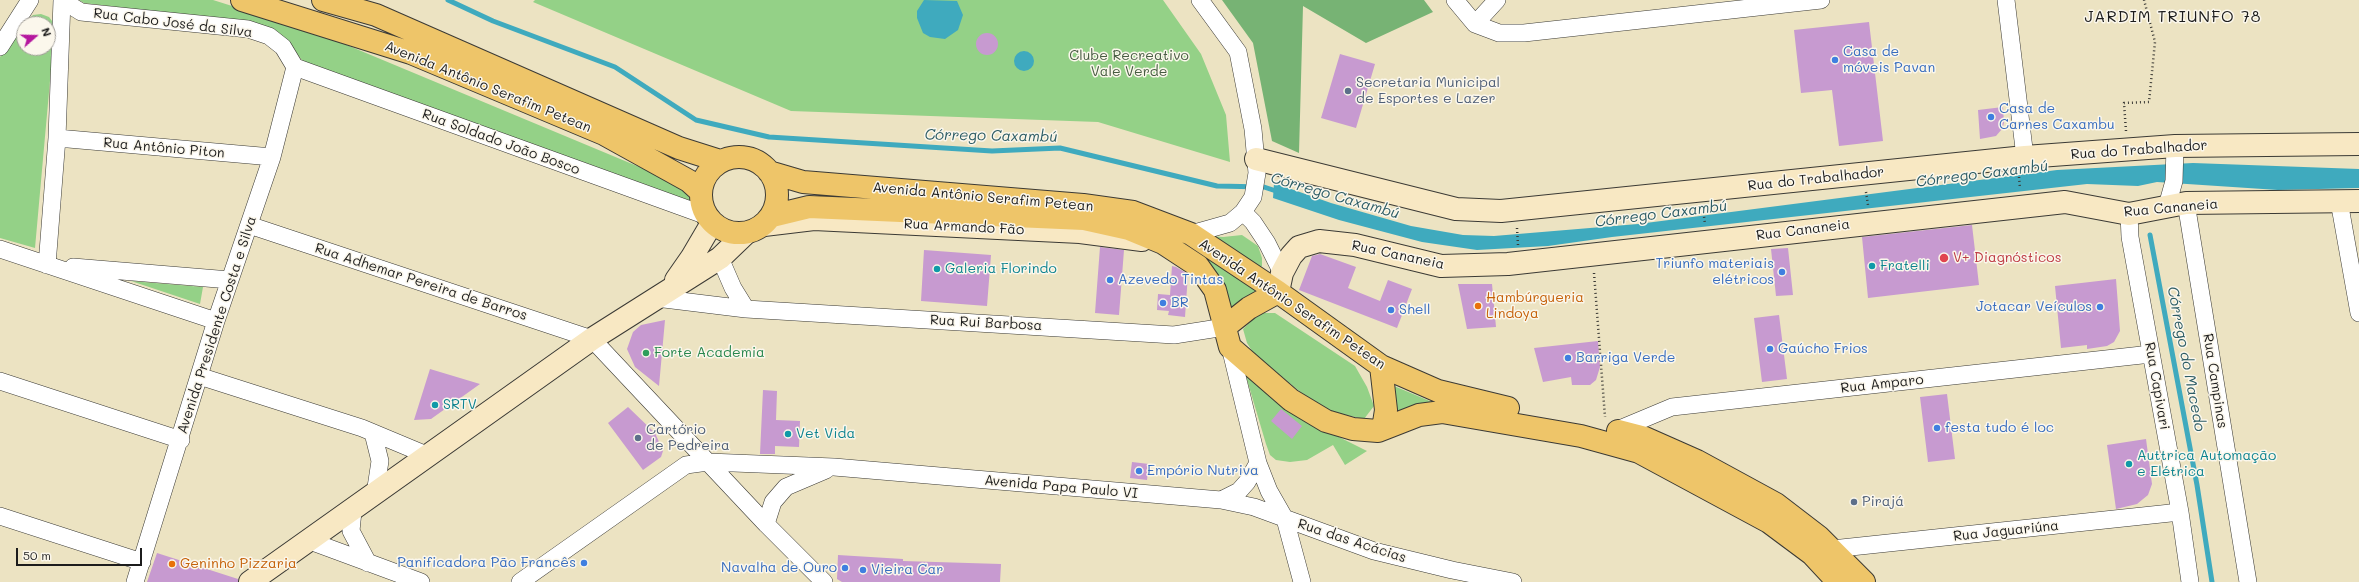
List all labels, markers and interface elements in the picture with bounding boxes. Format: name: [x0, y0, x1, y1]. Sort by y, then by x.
street label: Rua Cabo José da Silva: [93, 5, 253, 41]
district label: JARDIM TRIUNFO 78: [2085, 7, 2261, 27]
north arrow: [16, 16, 56, 56]
text: N: [38, 26, 55, 39]
street label: Avenida Antônio Serafim Petean: [382, 38, 594, 136]
place label: Casa de móveis Pavan: [1843, 44, 1935, 76]
park label: Clube Recreativo Vale Verde: [1069, 48, 1189, 80]
marker: Casa de móveis Pavan: [1830, 55, 1840, 65]
place label: Secretaria Municipal de Esportes e Lazer: [1356, 75, 1500, 108]
marker: Secretaria Municipal de Esportes e Lazer: [1343, 86, 1353, 96]
place label: Casa de Carnes Caxambu: [1999, 101, 2115, 134]
street label: Rua Soldado João Bosco: [420, 106, 582, 178]
marker: Casa de Carnes Caxambu: [1986, 112, 1996, 122]
water label: Córrego Caxambú: [924, 126, 1058, 146]
street label: Rua Antônio Piton: [103, 134, 225, 162]
street label: Rua do Trabalhador: [2070, 137, 2208, 163]
water label: Córrego Caxambú: [1915, 157, 2049, 191]
street label: Rua do Trabalhador: [1747, 163, 1885, 195]
water label: Córrego Caxambú: [1269, 169, 1401, 223]
street label: Avenida Antônio Serafim Petean: [872, 179, 1094, 215]
street label: Rua Cananeia: [2123, 196, 2219, 220]
water label: Córrego Caxambú: [1594, 197, 1728, 231]
street label: Avenida Presidente Costa e Silva: [174, 214, 260, 436]
street label: Rua Armando Fão: [903, 215, 1025, 239]
street label: Rua Cananeia: [1755, 216, 1851, 244]
street label: Avenida Antônio Serafim Petean: [1196, 235, 1388, 373]
street label: Rua Cananeia: [1350, 237, 1446, 273]
street label: Rua Adhemar Pereira de Barros: [313, 240, 529, 324]
place label: V+ Diagnósticos: [1953, 250, 2061, 266]
marker: V+ Diagnósticos: [1938, 252, 1950, 264]
place label: Triunfo materiais elétricos: [1655, 256, 1774, 288]
place label: Fratelli: [1880, 258, 1930, 274]
place label: Galeria Florindo: [945, 261, 1057, 277]
marker: Fratelli: [1867, 261, 1877, 271]
marker: Galeria Florindo: [932, 264, 942, 274]
marker: Triunfo materiais elétricos: [1777, 267, 1787, 277]
place label: Azevedo Tintas: [1118, 272, 1223, 288]
marker: Azevedo Tintas: [1105, 275, 1115, 285]
water label: Córrego do Macedo: [2163, 285, 2209, 433]
place label: Hambúrgueria Lindoya: [1486, 290, 1584, 322]
place label: BR: [1171, 295, 1189, 311]
marker: BR: [1158, 298, 1168, 308]
place label: Jotacar Veículos: [1976, 299, 2092, 315]
marker: Hambúrgueria Lindoya: [1473, 301, 1483, 311]
place label: Shell: [1399, 302, 1430, 318]
marker: Jotacar Veículos: [2095, 302, 2105, 312]
marker: Shell: [1386, 305, 1396, 315]
street label: Rua Rui Barbosa: [929, 312, 1043, 334]
street label: Rua Campinas: [2199, 332, 2231, 430]
place label: Gaúcho Frios: [1778, 341, 1868, 357]
street label: Rua Capivari: [2141, 341, 2173, 431]
marker: Gaúcho Frios: [1765, 344, 1775, 354]
place label: Forte Academia: [654, 345, 765, 361]
marker: Forte Academia: [641, 348, 651, 358]
place label: Barriga Verde: [1576, 350, 1675, 366]
marker: Barriga Verde: [1563, 353, 1573, 363]
street label: Rua Amparo: [1840, 371, 1924, 397]
place label: SRTV: [443, 397, 477, 413]
marker: SRTV: [430, 400, 440, 410]
place label: festa tudo é loc: [1945, 420, 2054, 436]
place label: Cartório de Pedreira: [646, 422, 730, 454]
marker: festa tudo é loc: [1932, 423, 1942, 433]
place label: Vet Vida: [796, 426, 855, 442]
marker: Vet Vida: [783, 429, 793, 439]
marker: Cartório de Pedreira: [633, 433, 643, 443]
place label: Auttrica Automação e Elétrica: [2137, 448, 2276, 480]
marker: Auttrica Automação e Elétrica: [2124, 459, 2134, 469]
place label: Empório Nutriva: [1147, 463, 1259, 479]
marker: Empório Nutriva: [1134, 466, 1144, 476]
street label: Avenida Papa Paulo VI: [984, 472, 1138, 502]
place label: Pirajá: [1862, 494, 1904, 510]
marker: Pirajá: [1849, 497, 1859, 507]
street label: Rua das Acácias: [1295, 515, 1409, 567]
street label: Rua Jaguariúna: [1952, 517, 2060, 545]
scale bar: [18, 540, 144, 566]
text: 50 m: [23, 547, 51, 563]
place label: Panificadora Pão Francês: [397, 555, 576, 571]
place label: Geninho Pizzaria: [180, 556, 297, 572]
marker: Panificadora Pão Francês: [579, 558, 589, 568]
marker: Geninho Pizzaria: [167, 559, 177, 569]
place label: Navalha de Ouro: [721, 560, 837, 576]
place label: Vieira Car: [871, 562, 943, 578]
marker: Navalha de Ouro: [840, 563, 850, 573]
marker: Vieira Car: [858, 565, 868, 575]

